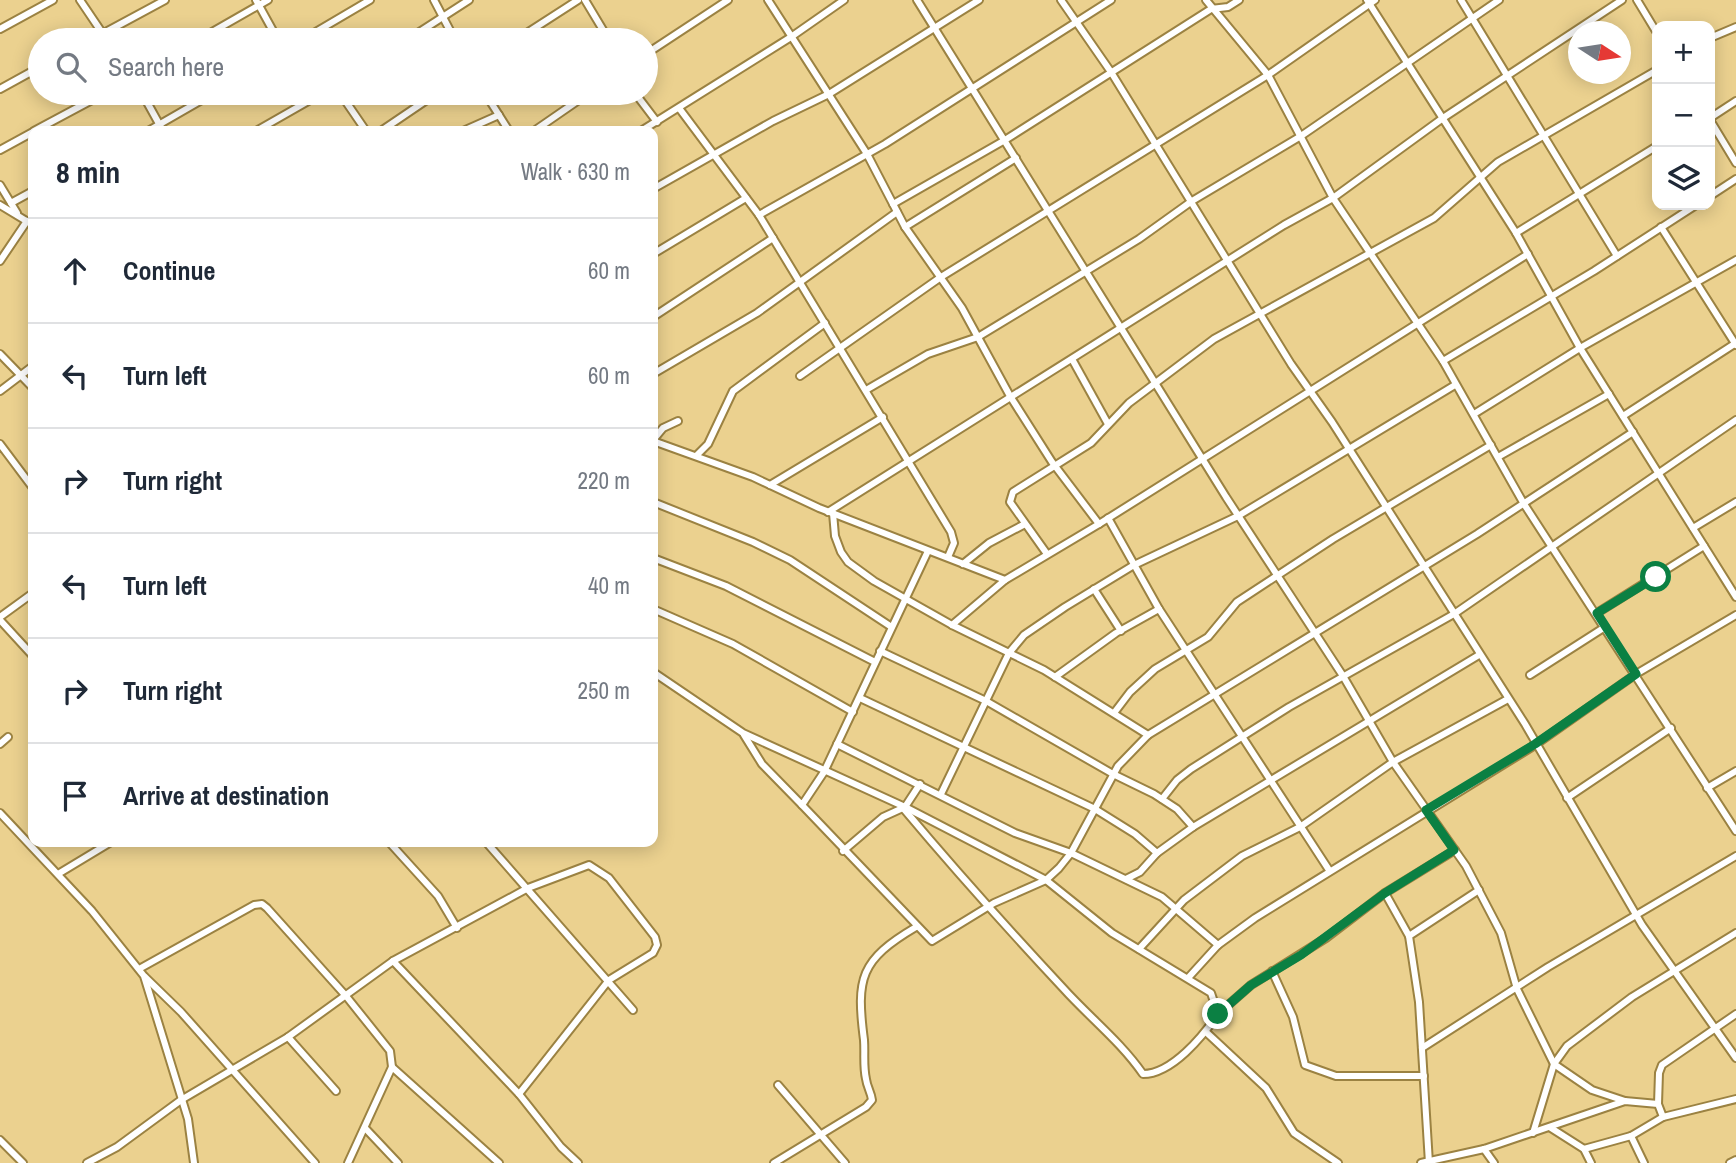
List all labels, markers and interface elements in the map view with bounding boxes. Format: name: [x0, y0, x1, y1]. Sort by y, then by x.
north arrow: [1568, 21, 1631, 84]
map controls: [1652, 21, 1715, 210]
button: +: [1652, 21, 1715, 84]
search box: [28, 28, 658, 105]
icon: search: [52, 48, 90, 86]
text: Search here: [108, 49, 224, 84]
button: −: [1652, 84, 1715, 147]
button: layers: [1652, 147, 1715, 210]
text: 8 min: [56, 152, 120, 192]
text: Walk · 630 m: [521, 156, 630, 187]
icon: ahead: [56, 252, 94, 290]
text: Continue: [123, 253, 215, 288]
text: 60 m: [588, 255, 630, 286]
icon: left: [56, 357, 94, 395]
text: Turn left: [123, 358, 207, 393]
text: 60 m: [588, 360, 630, 391]
icon: right: [56, 462, 94, 500]
text: Turn right: [123, 463, 222, 498]
text: 220 m: [578, 465, 630, 496]
route start: [1640, 561, 1671, 592]
icon: left: [56, 567, 94, 605]
text: Turn left: [123, 568, 207, 603]
text: 40 m: [588, 570, 630, 601]
icon: right: [56, 672, 94, 710]
text: Turn right: [123, 673, 222, 708]
text: 250 m: [578, 675, 630, 706]
icon: arrive: [56, 777, 94, 815]
text: Arrive at destination: [123, 778, 329, 813]
route end: [1202, 998, 1233, 1029]

